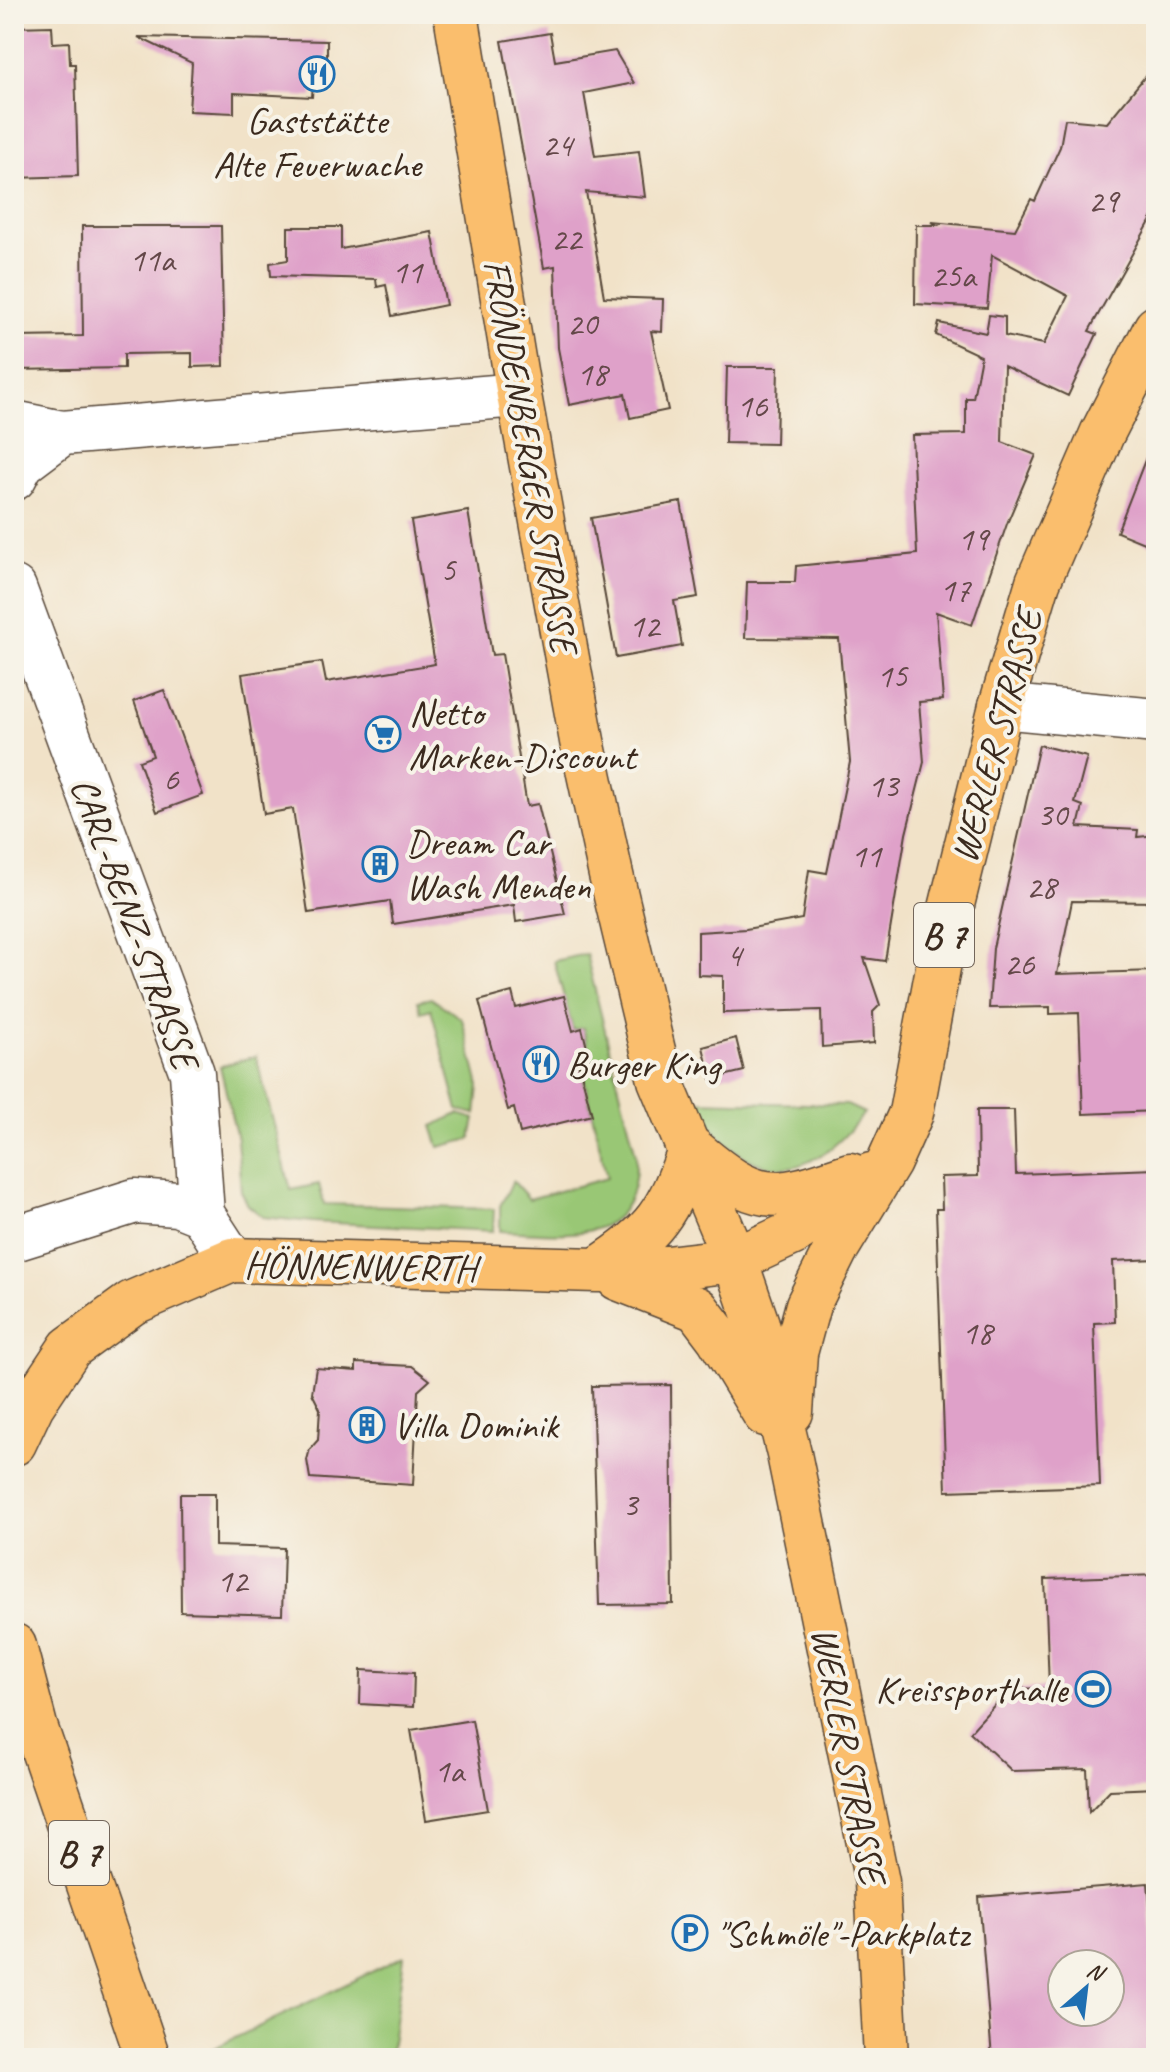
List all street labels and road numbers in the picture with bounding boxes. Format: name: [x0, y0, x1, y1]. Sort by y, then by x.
street label: FRÖNDENBERGER STRASSE: [473, 256, 589, 661]
street label: WERLER STRASSE: [940, 600, 1054, 868]
street label: CARL-BENZ-STRASSE: [60, 771, 211, 1080]
road number: B 7: [914, 903, 974, 967]
street label: HÖNNENWERTH: [244, 1241, 483, 1292]
street label: WERLER STRASSE: [801, 1623, 897, 1892]
road number: B 7: [49, 1821, 109, 1885]

